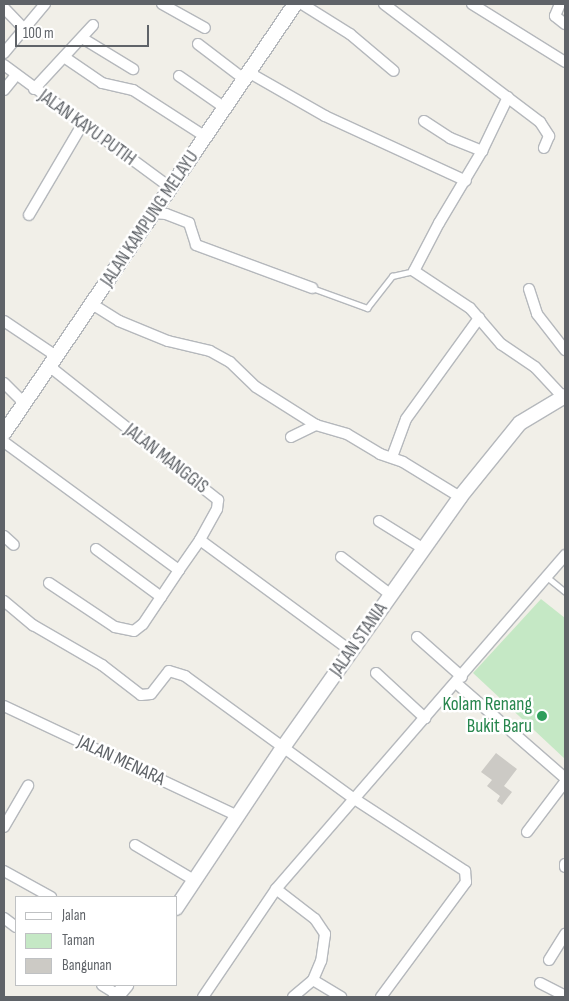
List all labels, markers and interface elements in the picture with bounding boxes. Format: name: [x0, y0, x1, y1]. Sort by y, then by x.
scale bar: [18, 15, 151, 47]
text: 100 m: [23, 24, 54, 43]
street label: JALAN KAYU PUTIH: [34, 85, 140, 171]
street label: JALAN KAMPUNG MELAYU: [96, 147, 204, 291]
street label: JALAN MANGGIS: [119, 419, 213, 499]
street label: JALAN STANIA: [325, 599, 393, 681]
place label: Kolam Renang Bukit Baru: [442, 694, 532, 738]
marker: Kolam Renang Bukit Baru: [536, 710, 548, 722]
street label: JALAN MENARA: [74, 731, 168, 791]
legend: [15, 896, 178, 986]
text: Jalan: [62, 906, 86, 925]
text: Taman: [62, 931, 95, 950]
text: Bangunan: [62, 956, 112, 975]

